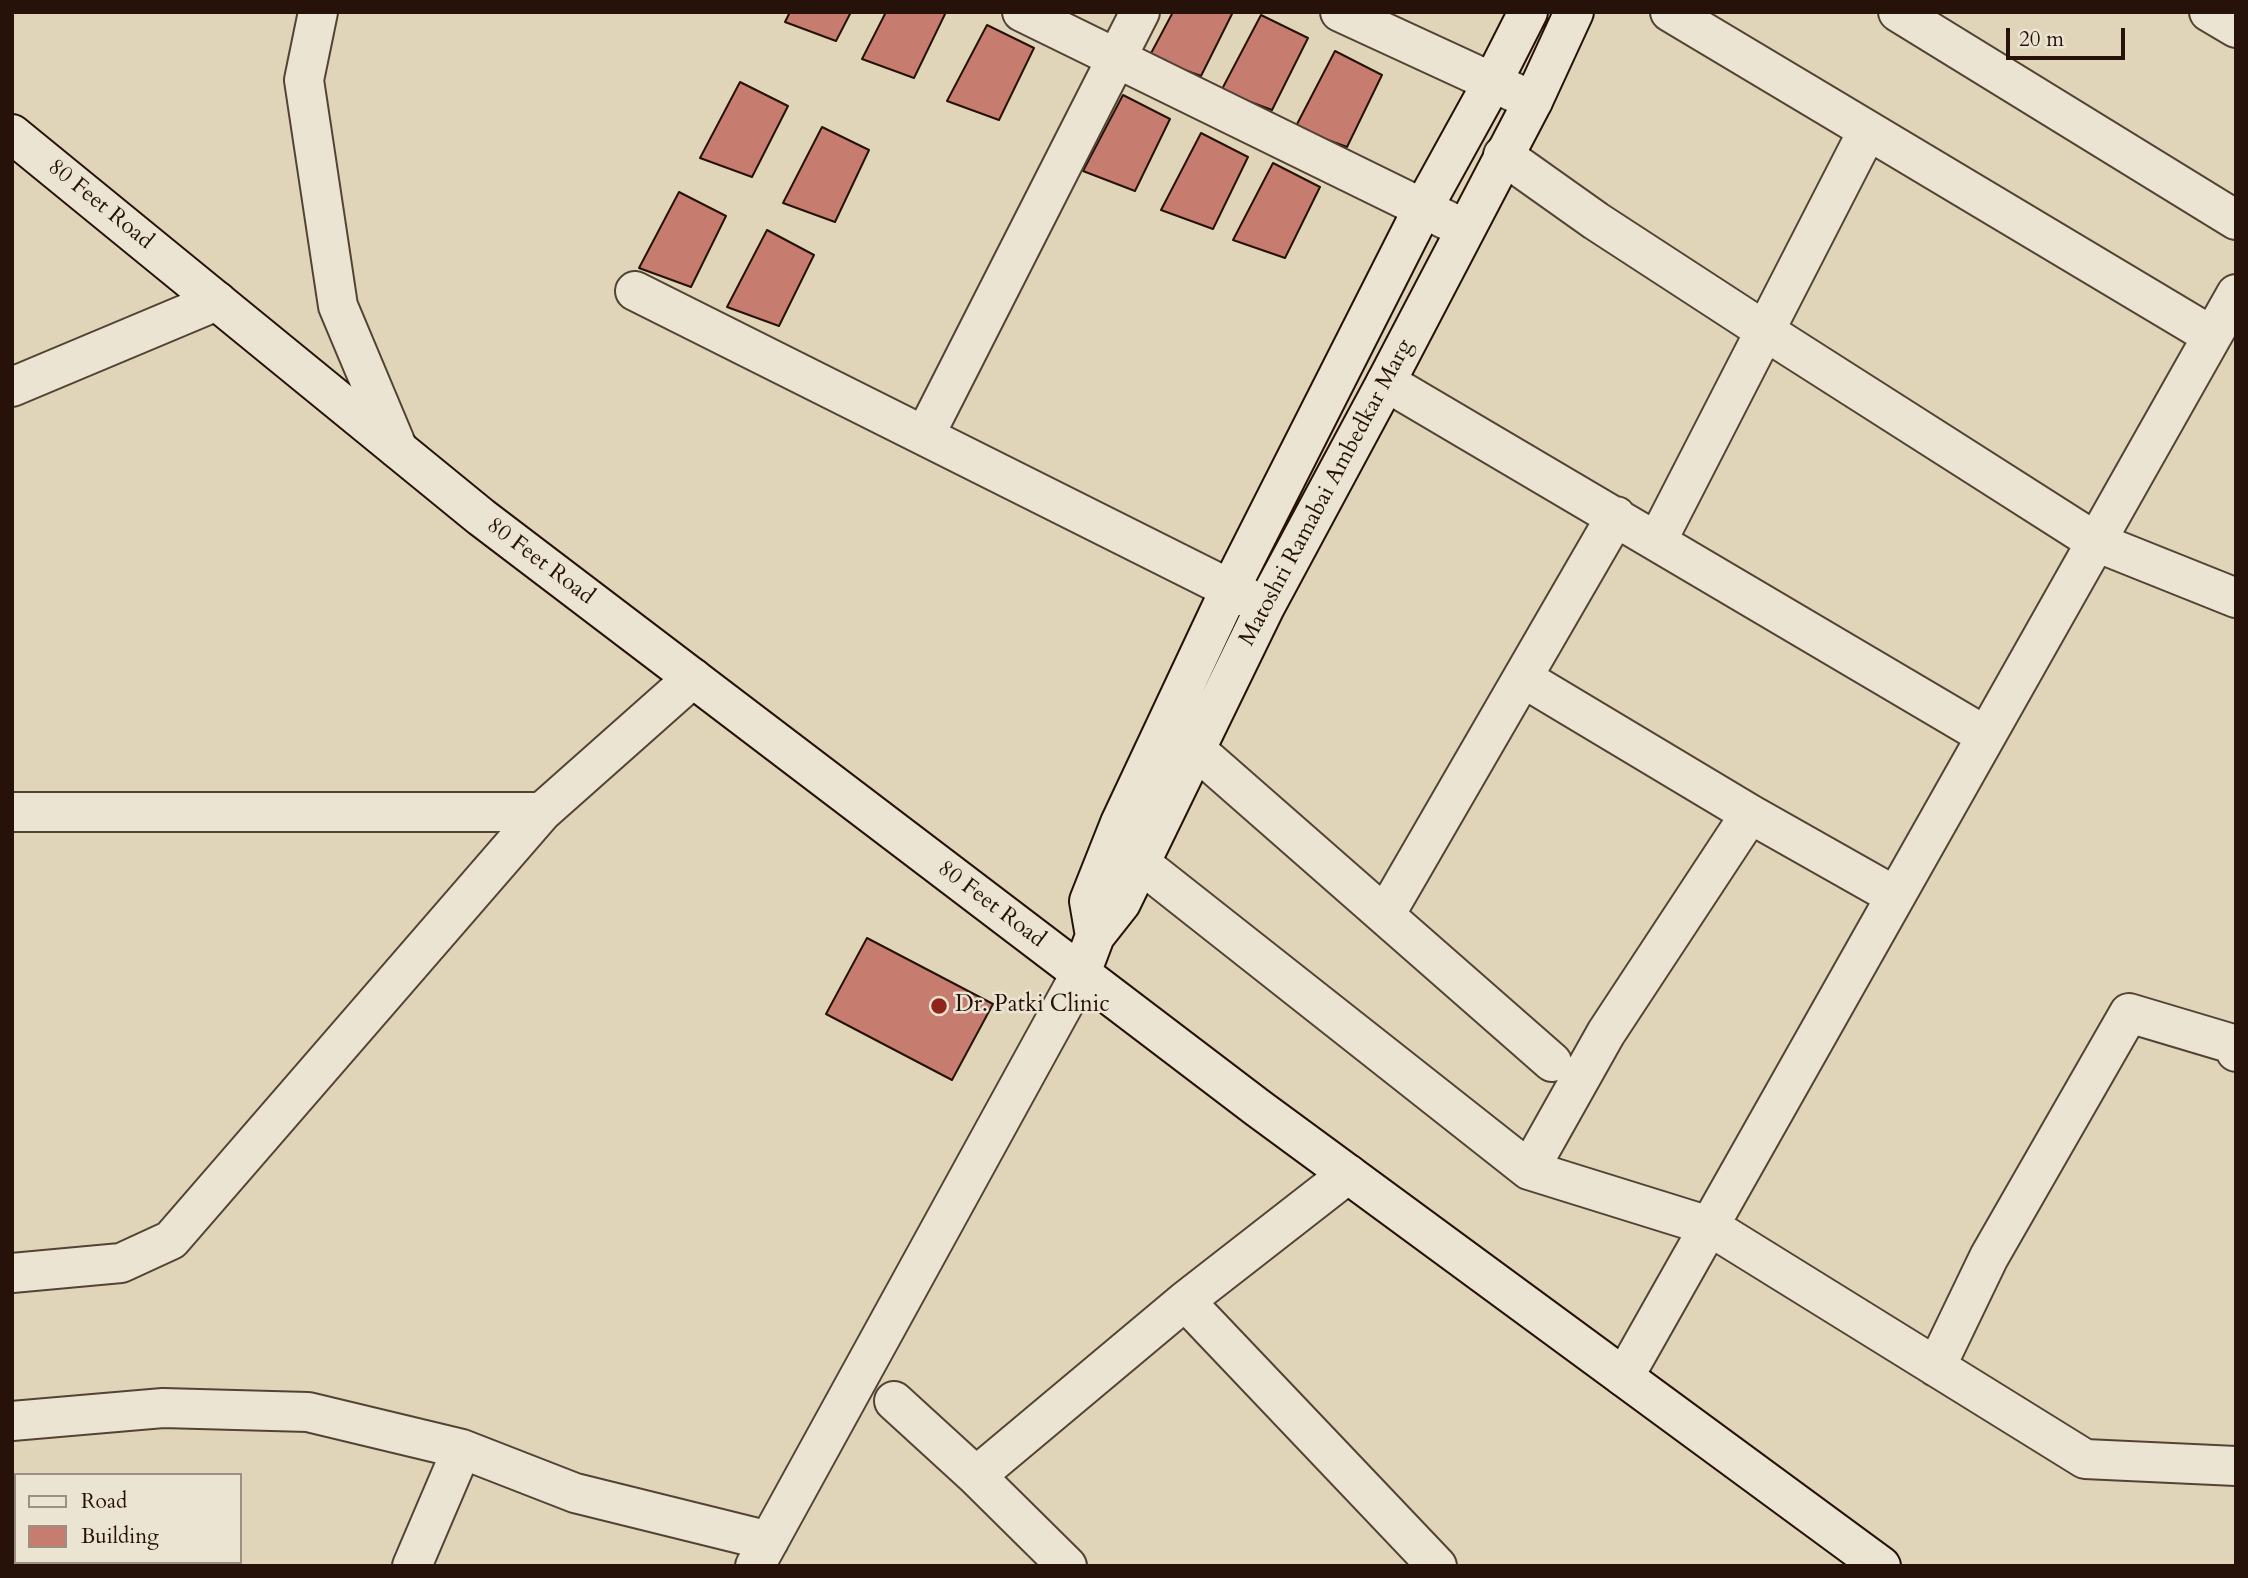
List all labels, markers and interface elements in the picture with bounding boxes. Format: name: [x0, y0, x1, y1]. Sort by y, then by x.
scale bar: [2010, 14, 2129, 58]
text: 20 m: [2019, 25, 2064, 54]
street label: 80 Feet Road: [42, 154, 158, 256]
street label: Matoshri Ramabai Ambedkar Marg: [1234, 335, 1420, 651]
street label: 80 Feet Road: [481, 513, 599, 611]
street label: 80 Feet Road: [932, 856, 1050, 954]
place label: Dr. Patki Clinic: [955, 992, 1110, 1020]
marker: Dr. Patki Clinic: [929, 996, 949, 1016]
legend: [14, 1473, 242, 1564]
text: Road: [81, 1487, 127, 1516]
text: Building: [81, 1522, 159, 1551]

